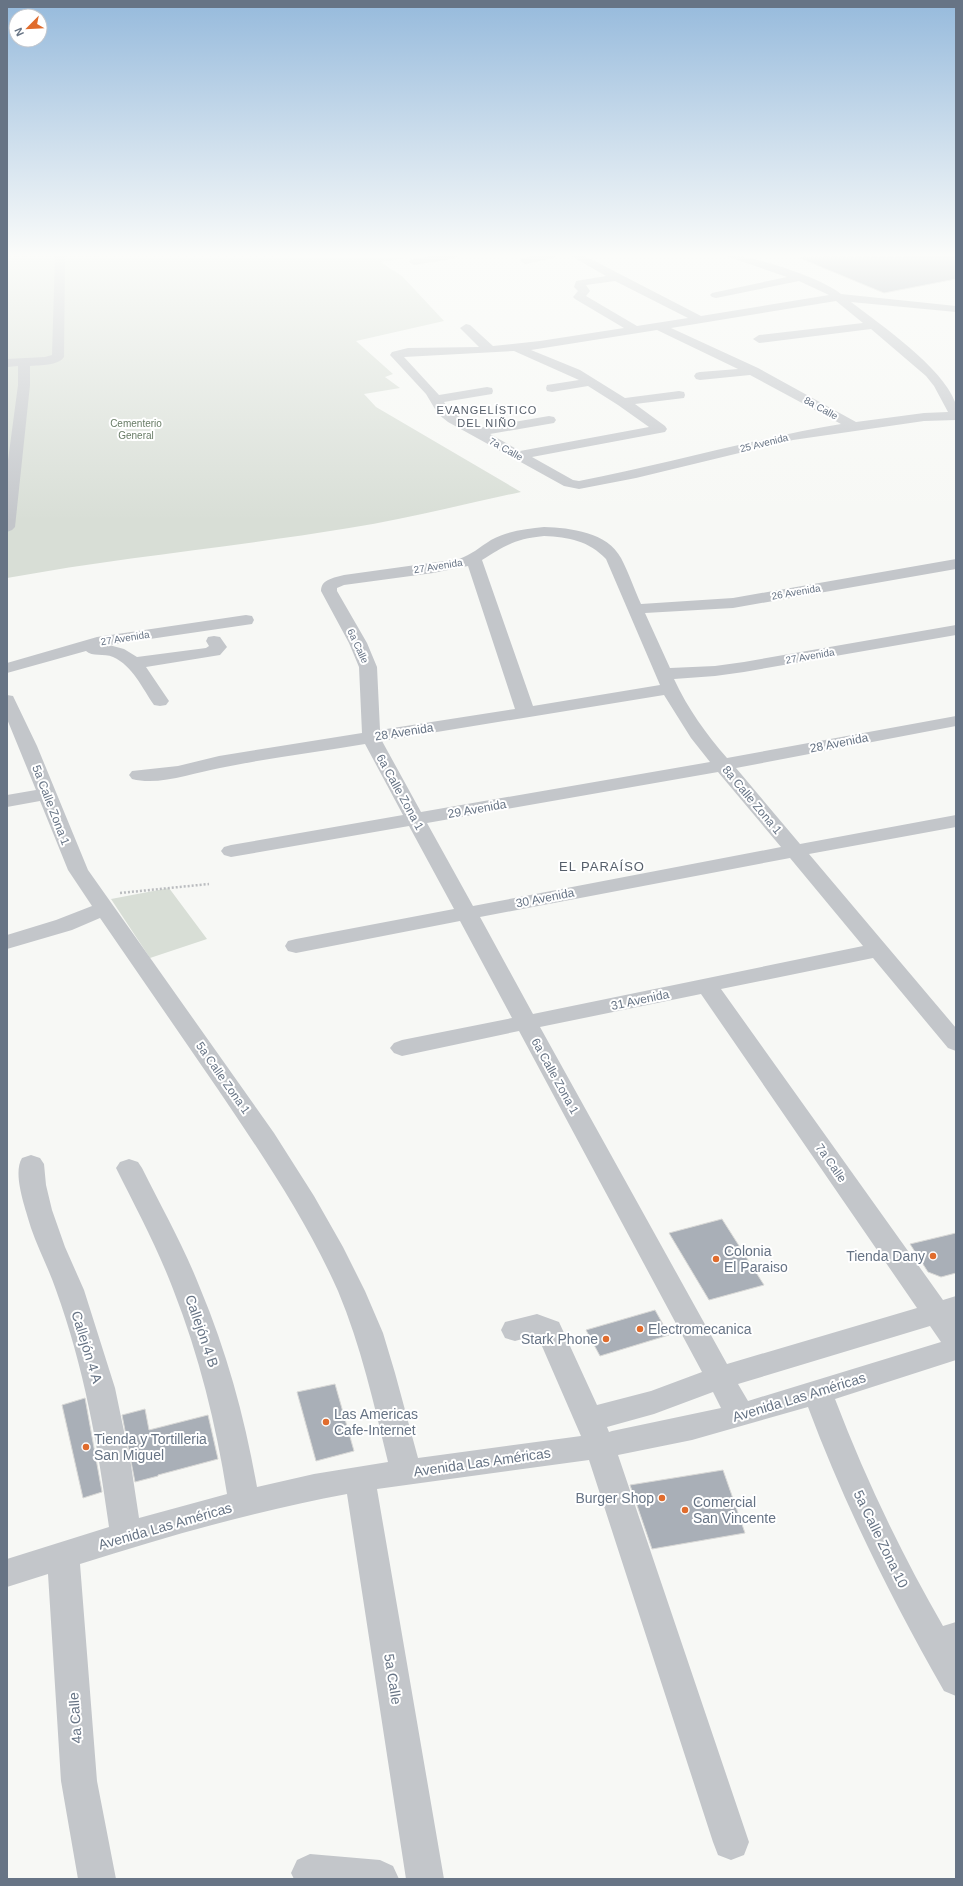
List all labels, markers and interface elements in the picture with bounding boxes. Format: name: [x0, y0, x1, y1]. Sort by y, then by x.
north arrow: [8, 8, 48, 48]
text: N: [12, 26, 26, 38]
street label: 8a Calle: [802, 394, 840, 422]
district label: EVANGELÍSTICO DEL NIÑO: [437, 404, 537, 429]
park label: Cementerio General: [110, 418, 162, 441]
street label: 25 Avenida: [739, 432, 790, 454]
street label: 7a Calle: [487, 435, 525, 463]
street label: 27 Avenida: [413, 557, 464, 575]
street label: 26 Avenida: [771, 582, 822, 602]
street label: 6a Calle: [345, 627, 371, 665]
street label: 27 Avenida: [100, 629, 151, 647]
street label: 27 Avenida: [785, 646, 836, 666]
street label: 28 Avenida: [374, 720, 435, 744]
street label: 28 Avenida: [809, 730, 870, 756]
street label: 6a Calle Zona 1: [373, 752, 427, 833]
street label: 5a Calle Zona 1: [29, 763, 73, 847]
street label: 8a Calle Zona 1: [719, 763, 785, 837]
street label: 29 Avenida: [447, 797, 508, 821]
district label: EL PARAÍSO: [559, 859, 645, 874]
street label: 30 Avenida: [515, 885, 576, 911]
street label: 31 Avenida: [610, 987, 671, 1013]
street label: 6a Calle Zona 1: [528, 1036, 582, 1117]
street label: 5a Calle Zona 1: [193, 1039, 253, 1117]
street label: 7a Calle: [813, 1141, 850, 1185]
place label: Colonia El Paraiso: [724, 1243, 788, 1275]
place label: Tienda Dany: [846, 1248, 925, 1264]
marker: Tienda Dany: [928, 1251, 938, 1261]
marker: Colonia El Paraiso: [711, 1254, 721, 1264]
street label: Callejón 4 B: [182, 1293, 222, 1369]
street label: Callejón 4 A: [68, 1309, 106, 1386]
place label: Electromecanica: [648, 1321, 752, 1337]
marker: Electromecanica: [635, 1324, 645, 1334]
place label: Stark Phone: [521, 1331, 598, 1347]
marker: Stark Phone: [601, 1334, 611, 1344]
street label: Avenida Las Américas: [731, 1369, 867, 1425]
place label: Las Americas Cafe-Internet: [334, 1406, 418, 1438]
marker: Las Americas Cafe-Internet: [321, 1417, 331, 1427]
place label: Tienda y Tortilleria San Miguel: [94, 1431, 207, 1463]
marker: Tienda y Tortilleria San Miguel: [81, 1442, 91, 1452]
street label: Avenida Las Américas: [412, 1444, 552, 1480]
street label: 5a Calle Zona 10: [850, 1488, 912, 1591]
place label: Burger Shop: [575, 1490, 654, 1506]
marker: Burger Shop: [657, 1493, 667, 1503]
place label: Comercial San Vincente: [693, 1494, 776, 1526]
street label: Avenida Las Américas: [96, 1499, 234, 1553]
marker: Comercial San Vincente: [680, 1505, 690, 1515]
street label: 5a Calle: [381, 1652, 405, 1706]
street label: 4a Calle: [65, 1692, 85, 1744]

